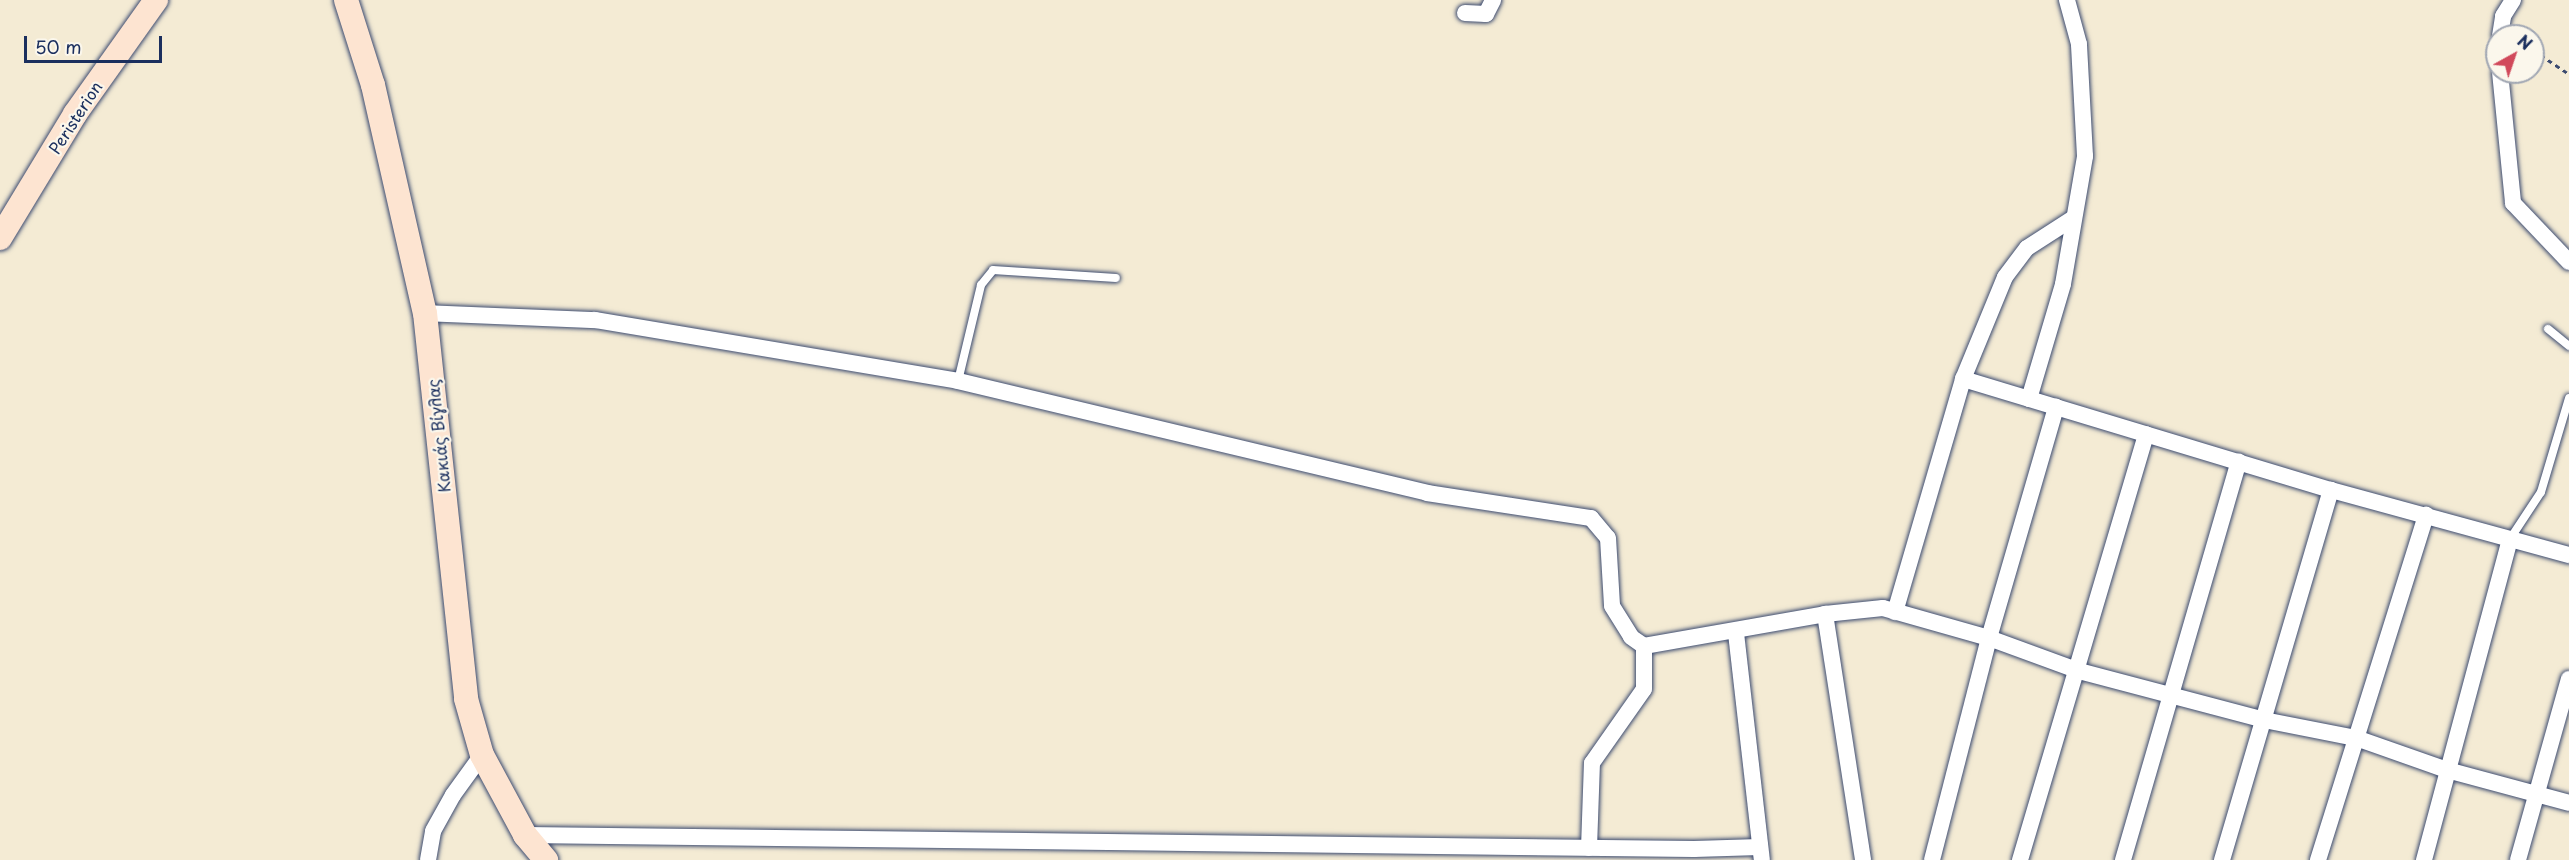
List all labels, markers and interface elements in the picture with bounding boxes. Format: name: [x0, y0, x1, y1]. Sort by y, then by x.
scale bar: [27, 24, 165, 62]
north arrow: [2485, 24, 2545, 84]
text: N: [2513, 28, 2538, 55]
text: 50 m: [35, 33, 82, 60]
street label: Peristerion: [44, 77, 106, 157]
street label: Κακιάς Βίγλας: [423, 379, 453, 493]

